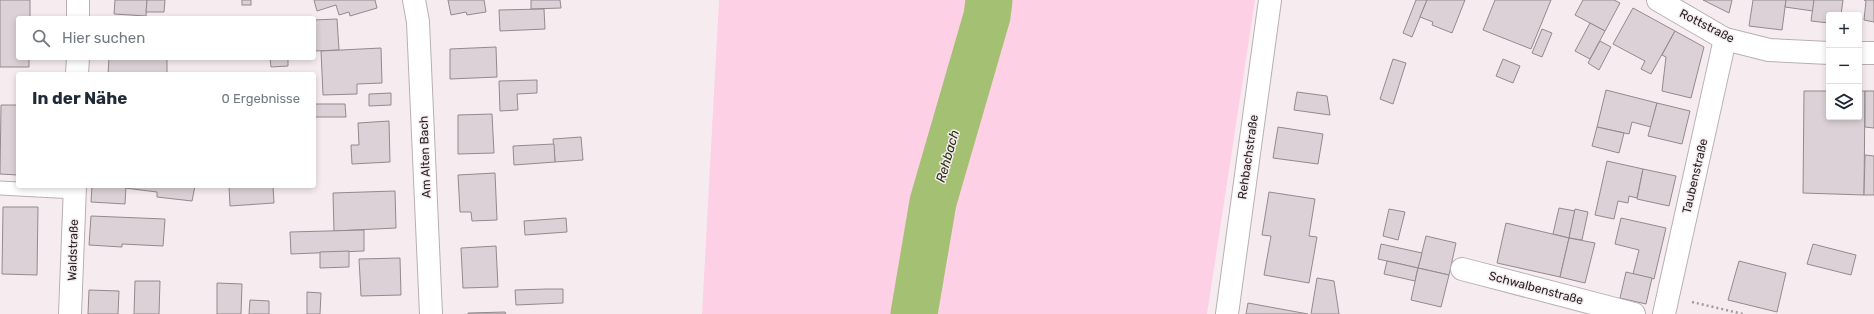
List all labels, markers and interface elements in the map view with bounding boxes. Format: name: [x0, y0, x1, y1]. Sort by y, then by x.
street label: Rottstraße: [1677, 6, 1737, 46]
map controls: [1826, 12, 1862, 120]
button: +: [1826, 12, 1862, 48]
search box: [16, 16, 316, 60]
icon: search: [30, 27, 52, 49]
text: Hier suchen: [62, 29, 145, 47]
button: −: [1826, 48, 1862, 84]
button: layers: [1826, 84, 1862, 120]
text: In der Nähe: [32, 88, 127, 108]
text: 0 Ergebnisse: [222, 91, 300, 106]
street label: Rehbachstraße: [1235, 114, 1261, 200]
street label: Am Alten Bach: [417, 116, 433, 198]
water label: Rehbach: [933, 128, 962, 184]
street label: Taubenstraße: [1680, 137, 1710, 215]
street label: Waldstraße: [65, 219, 81, 281]
street label: Schwalbenstraße: [1487, 269, 1585, 307]

